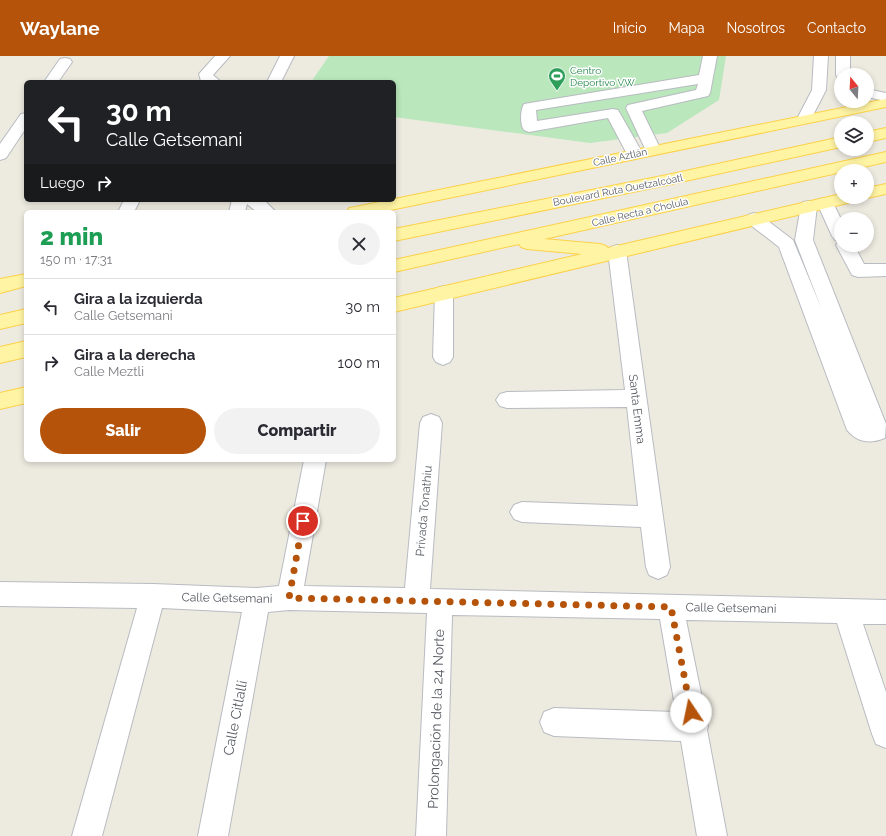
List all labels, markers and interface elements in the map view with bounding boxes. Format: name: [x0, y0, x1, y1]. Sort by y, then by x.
text: Waylane: [20, 17, 100, 39]
text: Inicio: [613, 20, 646, 36]
text: Mapa: [668, 20, 705, 36]
text: Nosotros: [727, 20, 785, 36]
text: Contacto: [807, 20, 866, 36]
place label: Centro Deportivo VW: [570, 65, 635, 88]
sports icon: Centro Deportivo VW: [547, 66, 567, 91]
north arrow: [834, 68, 874, 108]
map controls: [834, 68, 874, 252]
text: 30 m: [106, 95, 172, 128]
icon: left: [40, 96, 92, 148]
button: layers: [834, 116, 874, 156]
text: Calle Getsemani: [106, 129, 243, 150]
street label: Calle Aztlán: [592, 146, 648, 168]
button: +: [834, 164, 874, 204]
icon: right: [93, 172, 115, 194]
street label: Boulevard Ruta Quetzalcóatl: [552, 172, 684, 208]
text: Luego: [40, 174, 85, 192]
street label: Calle Recta a Cholula: [591, 196, 689, 228]
button: −: [834, 212, 874, 252]
text: 2 min: [40, 222, 103, 251]
button: close: [338, 223, 380, 265]
text: 150 m · 17:31: [40, 252, 112, 267]
text: Gira a la izquierda: [74, 290, 203, 308]
icon: left: [40, 296, 62, 318]
text: 30 m: [345, 298, 380, 316]
text: Calle Getsemani: [74, 308, 173, 323]
text: Gira a la derecha: [74, 346, 195, 364]
icon: right: [40, 352, 62, 374]
text: 100 m: [338, 354, 380, 372]
text: Calle Meztli: [74, 364, 144, 379]
street label: Santa Emma: [626, 373, 648, 445]
button: Salir: [40, 408, 206, 454]
button: Compartir: [214, 408, 380, 454]
street label: Privada Tonathiu: [413, 465, 435, 557]
pin: [286, 504, 320, 538]
icon: arrive: [292, 510, 314, 532]
street label: Calle Getsemani: [181, 590, 273, 606]
street label: Calle Getsemani: [685, 600, 777, 616]
street label: Prolongación de la 24 Norte: [425, 629, 447, 809]
street label: Calle Citlalli: [220, 679, 250, 757]
position arrow: [670, 691, 712, 733]

